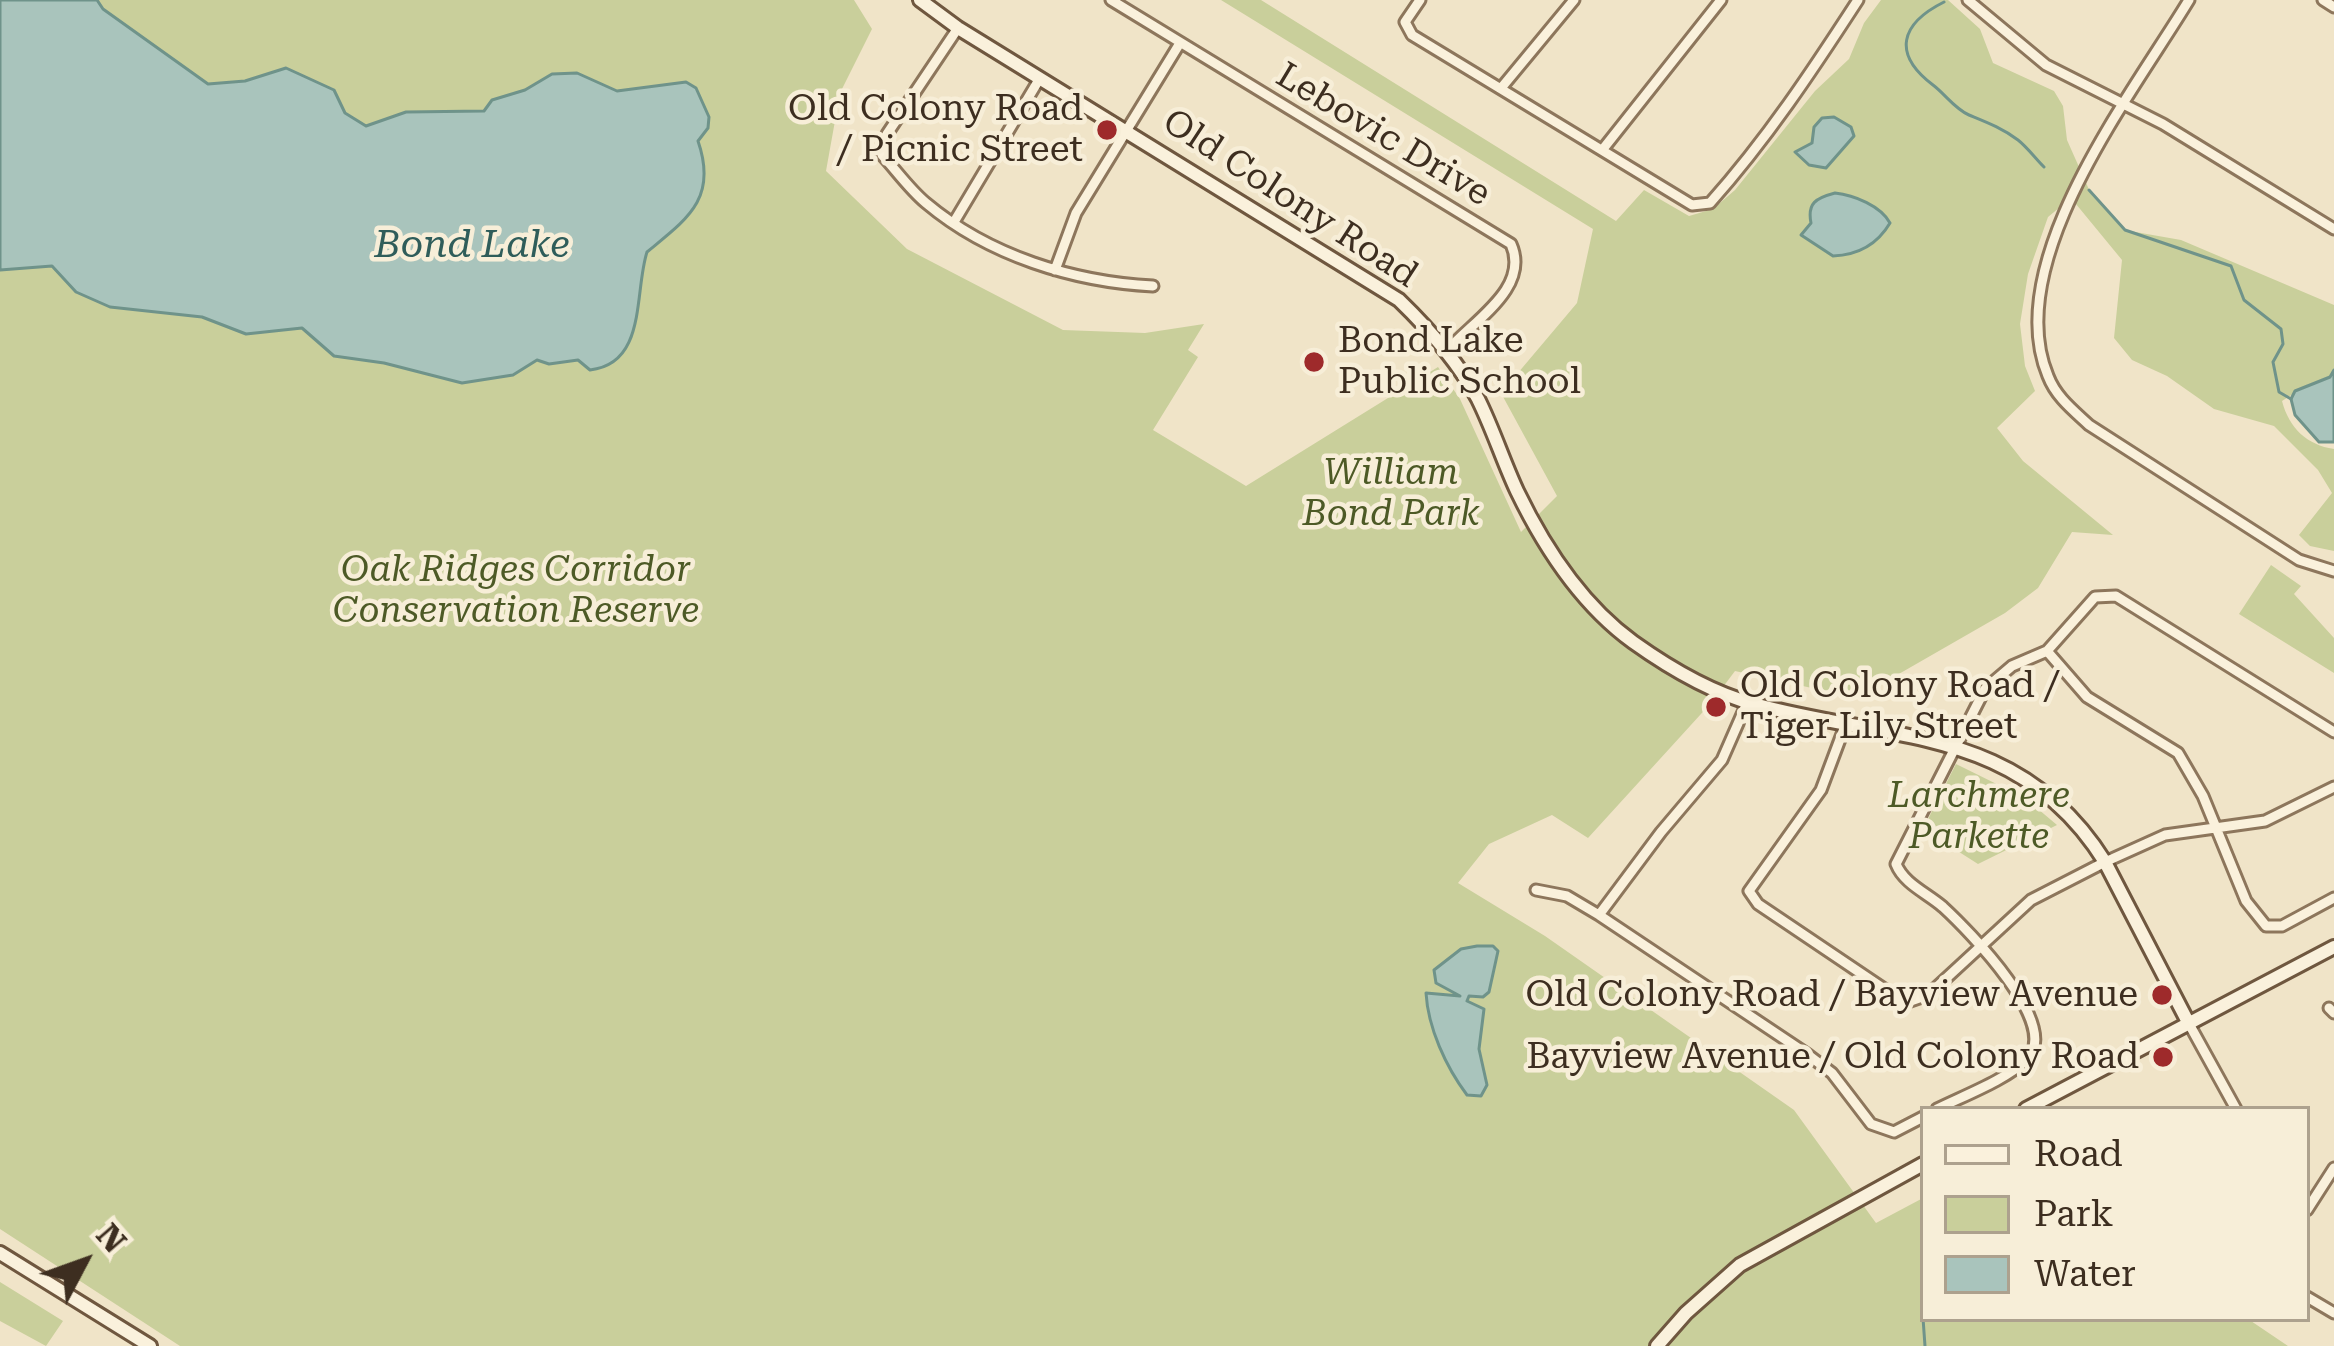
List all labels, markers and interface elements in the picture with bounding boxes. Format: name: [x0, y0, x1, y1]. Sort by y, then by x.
street label: Lebovic Drive: [1268, 54, 1498, 216]
place label: Old Colony Road / Picnic Street: [788, 87, 1083, 172]
street label: Old Colony Road: [1155, 101, 1425, 297]
marker: Old Colony Road / Picnic Street: [1094, 117, 1120, 143]
water label: Bond Lake: [374, 223, 570, 269]
place label: Bond Lake Public School: [1338, 319, 1581, 404]
marker: Bond Lake Public School: [1301, 349, 1327, 375]
park label: William Bond Park: [1302, 451, 1480, 536]
park label: Oak Ridges Corridor Conservation Reserve: [333, 548, 699, 633]
place label: Old Colony Road / Tiger Lily Street: [1740, 664, 2059, 749]
marker: Old Colony Road / Tiger Lily Street: [1703, 694, 1729, 720]
park label: Larchmere Parkette: [1888, 774, 2070, 859]
place label: Old Colony Road / Bayview Avenue: [1525, 973, 2138, 1017]
marker: Old Colony Road / Bayview Avenue: [2149, 982, 2175, 1008]
place label: Bayview Avenue / Old Colony Road: [1526, 1035, 2139, 1079]
marker: Bayview Avenue / Old Colony Road: [2150, 1044, 2176, 1070]
legend: [1920, 1106, 2310, 1322]
text: Road: [2034, 1133, 2122, 1175]
text: Park: [2034, 1193, 2113, 1235]
north arrow: [24, 1202, 144, 1322]
text: N: [88, 1216, 135, 1260]
text: Water: [2034, 1253, 2136, 1295]

